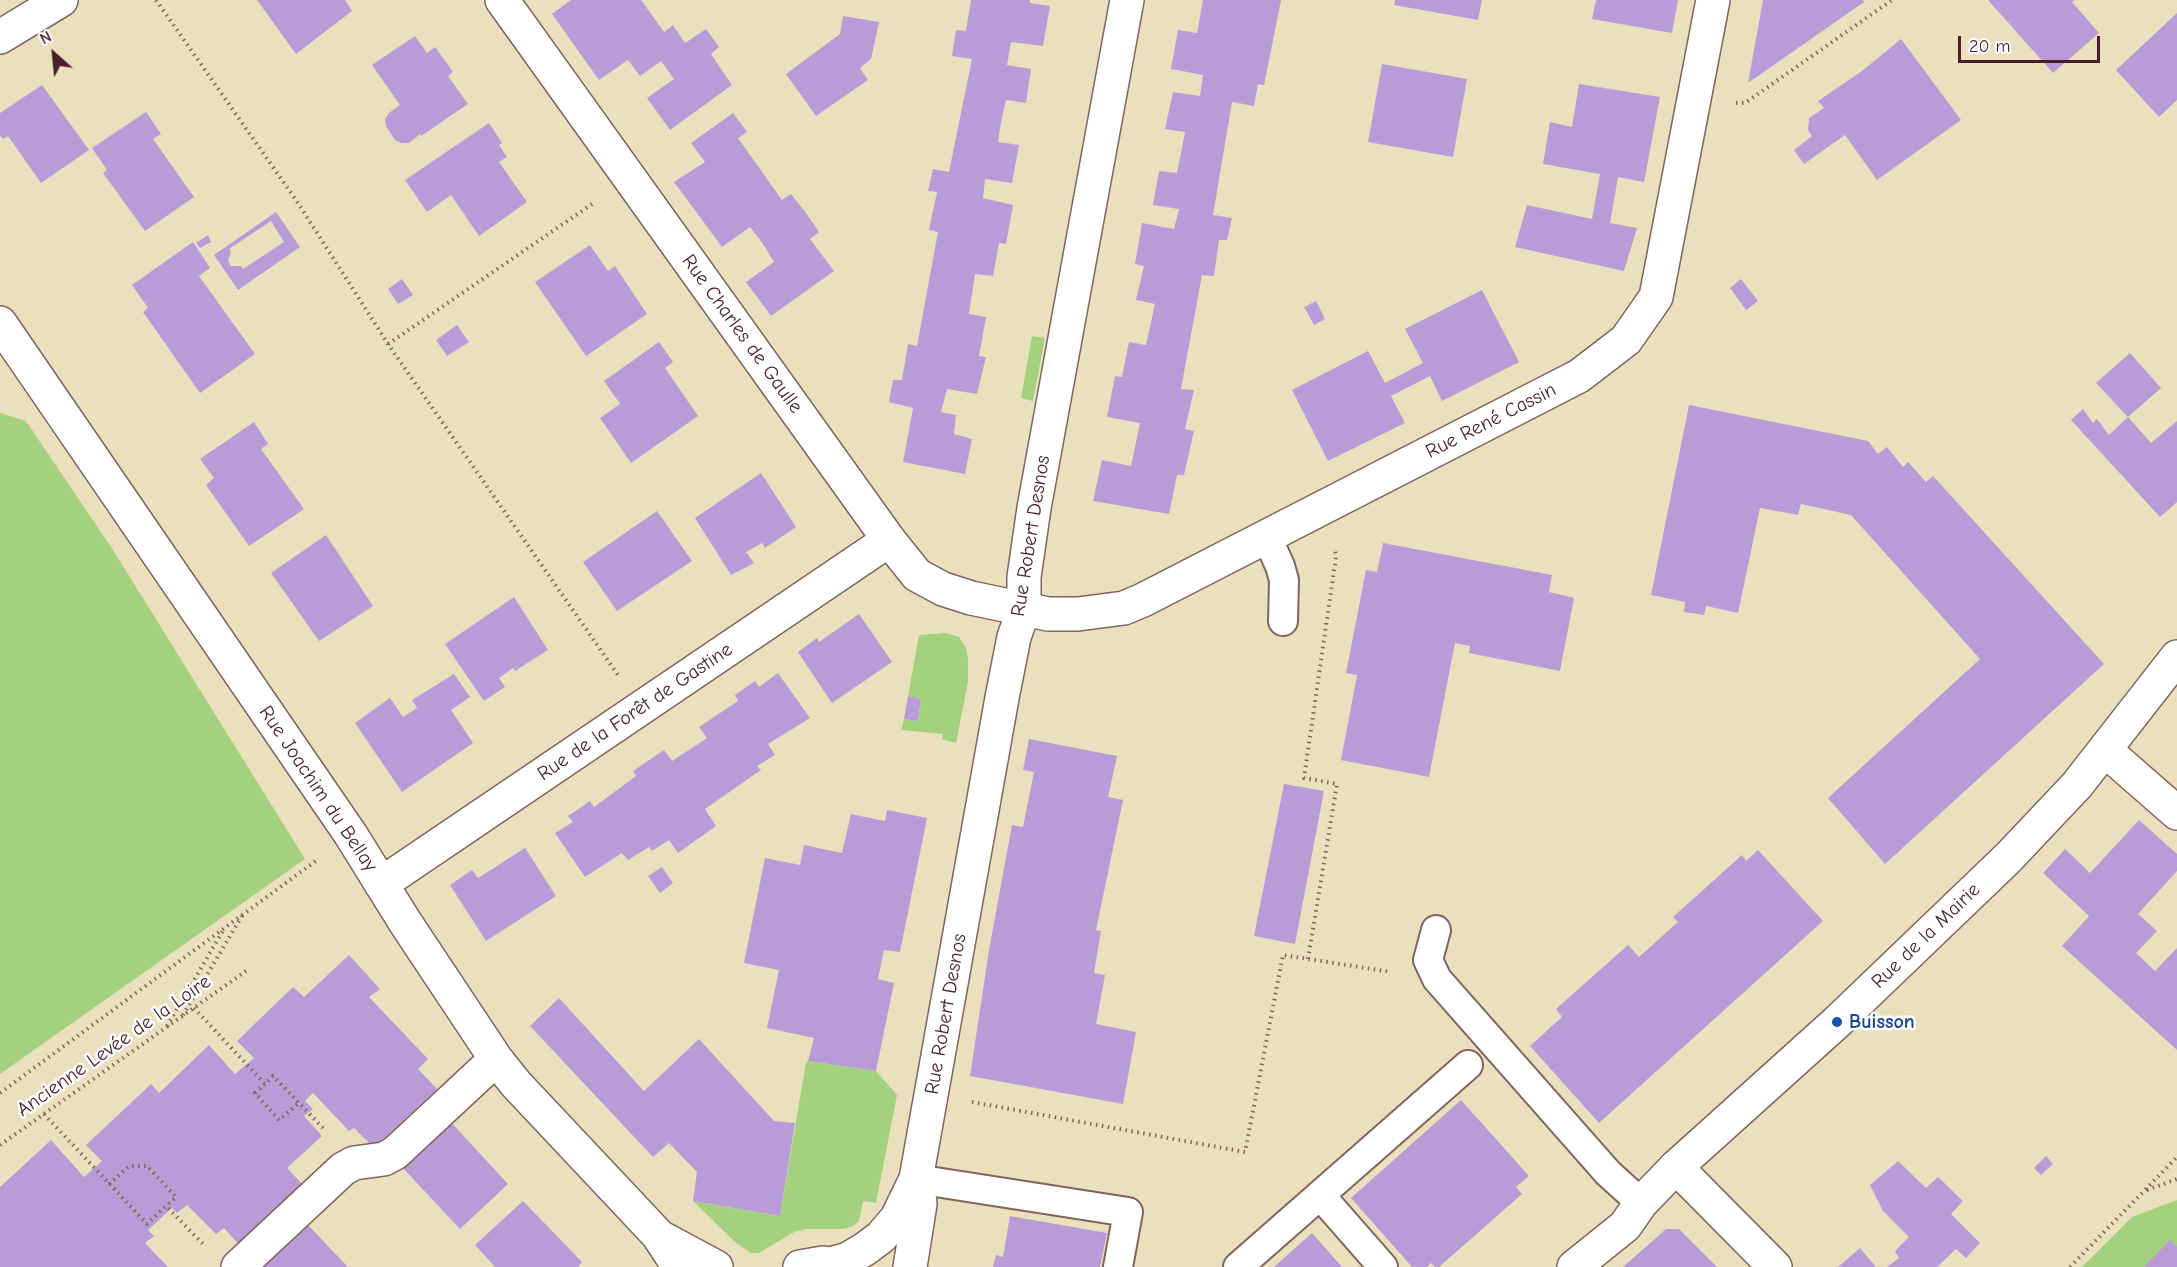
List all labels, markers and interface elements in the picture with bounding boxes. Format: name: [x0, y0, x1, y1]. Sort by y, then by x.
north arrow: [24, 24, 84, 84]
scale bar: [1961, 24, 2104, 62]
text: N: [37, 28, 55, 48]
text: 20 m: [1969, 36, 2010, 57]
street label: Rue Charles de Gaulle: [676, 250, 808, 418]
street label: Rue René Cassin: [1422, 378, 1560, 464]
street label: Rue Robert Desnos: [1006, 454, 1056, 618]
street label: Rue de la Forêt de Gastine: [533, 638, 737, 786]
street label: Rue Joachim du Bellay: [254, 701, 382, 877]
street label: Rue de la Mairie: [1867, 878, 1985, 994]
street label: Rue Robert Desnos: [920, 932, 972, 1096]
street label: Ancienne Levée de la Loire: [12, 970, 216, 1122]
place label: Buisson: [1849, 1010, 1915, 1034]
marker: Buisson: [1830, 1015, 1844, 1029]

